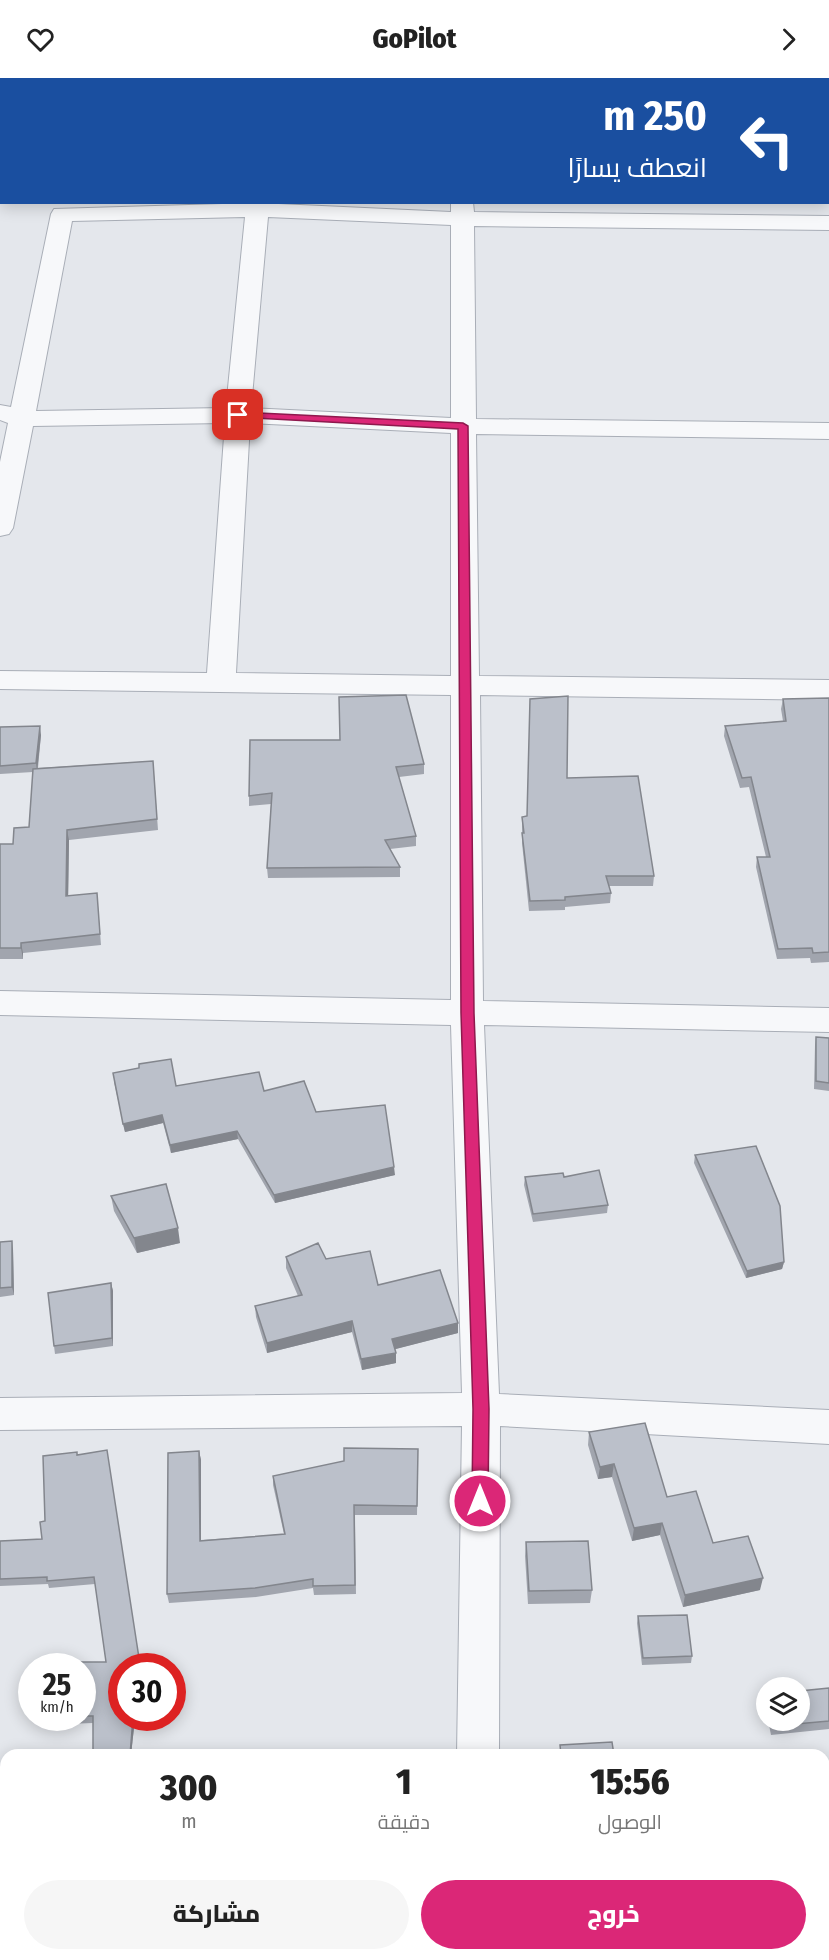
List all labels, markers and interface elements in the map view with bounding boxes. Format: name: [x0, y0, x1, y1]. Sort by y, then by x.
icon: heart: [24, 23, 57, 56]
text: GoPilot: [373, 23, 456, 55]
icon: forward: [772, 23, 805, 56]
text: 250 m: [603, 91, 707, 141]
icon: left: [728, 102, 806, 180]
text: انعطف يسارًا: [568, 152, 707, 184]
pin: [212, 389, 263, 440]
icon: arrive: [221, 398, 254, 431]
position arrow: [448, 1469, 512, 1533]
speed limit sign: 30: [108, 1653, 186, 1731]
text: 25: [43, 1667, 71, 1703]
map controls: [756, 1677, 810, 1731]
button: layers: [756, 1677, 810, 1731]
text: km/h: [40, 1698, 74, 1716]
text: 1: [396, 1760, 412, 1804]
text: 15:56: [590, 1760, 670, 1804]
text: 300: [160, 1766, 218, 1810]
text: m: [181, 1809, 197, 1833]
text: دقيقة: [378, 1810, 430, 1834]
text: الوصول: [598, 1810, 662, 1834]
button: مشاركة: [24, 1880, 409, 1949]
button: خروج: [421, 1880, 806, 1949]

